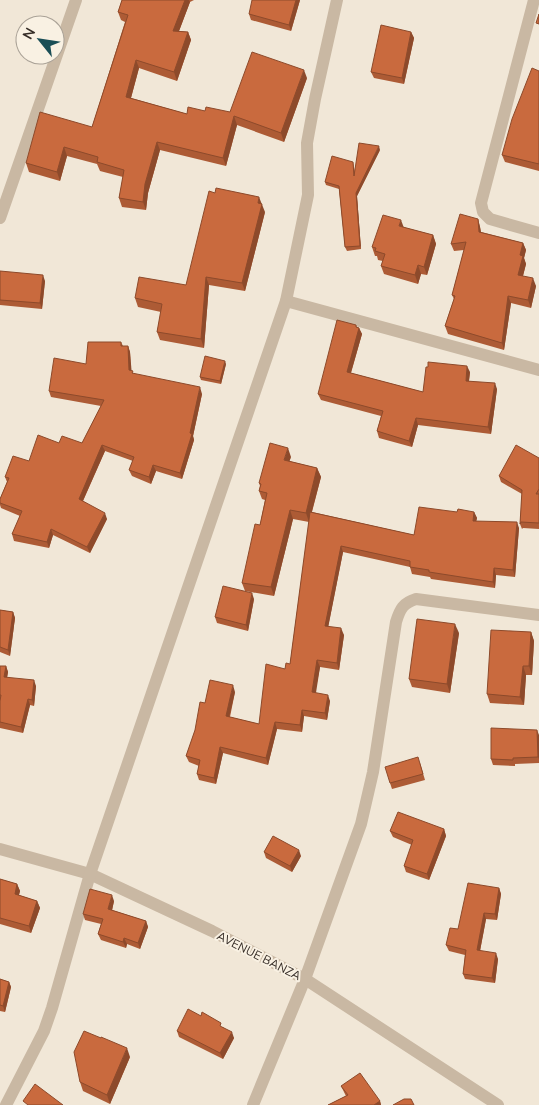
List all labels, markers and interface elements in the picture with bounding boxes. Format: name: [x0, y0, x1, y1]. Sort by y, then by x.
north arrow: [15, 15, 65, 65]
text: N: [18, 24, 40, 43]
street label: AVENUE BANZA: [214, 928, 304, 984]

